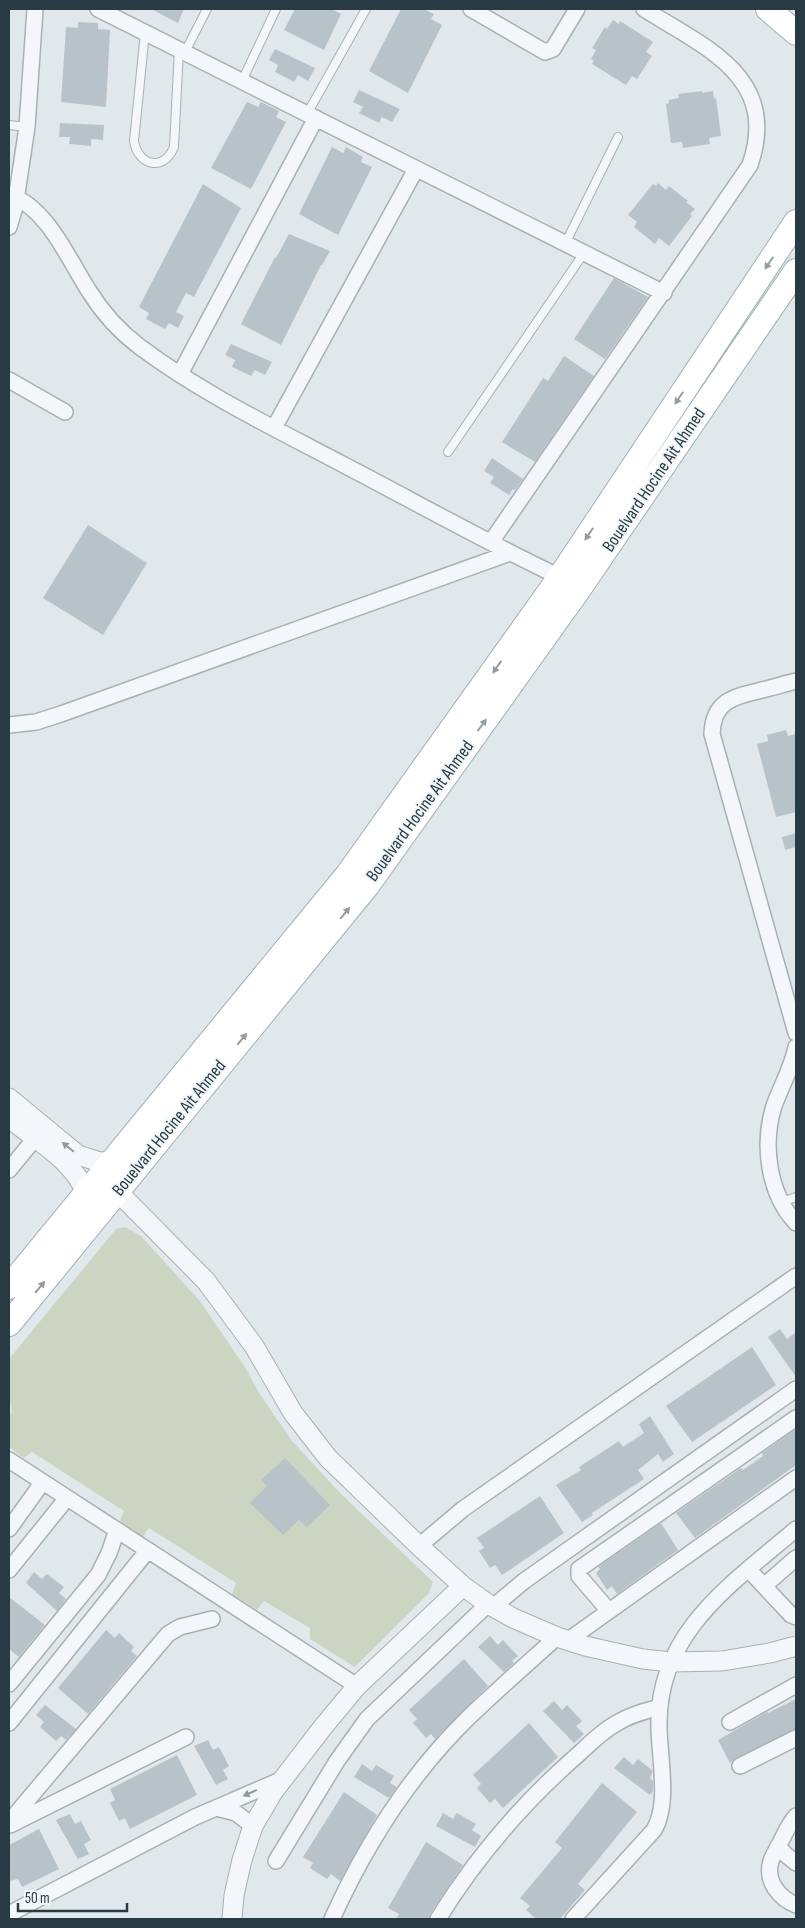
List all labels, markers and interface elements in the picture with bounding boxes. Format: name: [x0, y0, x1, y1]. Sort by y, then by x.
one-way arrow: [764, 256, 774, 270]
one-way arrow: [674, 391, 684, 405]
street label: Bouelvard Hocine Ait Ahmed: [598, 404, 710, 556]
one-way arrow: [584, 527, 594, 540]
one-way arrow: [491, 660, 502, 673]
one-way arrow: [477, 718, 487, 732]
street label: Bouelvard Hocine Ait Ahmed: [362, 737, 478, 885]
one-way arrow: [340, 907, 351, 920]
one-way arrow: [237, 1033, 248, 1046]
street label: Bouelvard Hocine Ait Ahmed: [108, 1056, 230, 1200]
one-way arrow: [62, 1142, 74, 1153]
one-way arrow: [34, 1281, 46, 1293]
one-way arrow: [243, 1790, 257, 1798]
scale bar: [18, 1880, 126, 1912]
text: 50 m: [25, 1889, 50, 1908]

